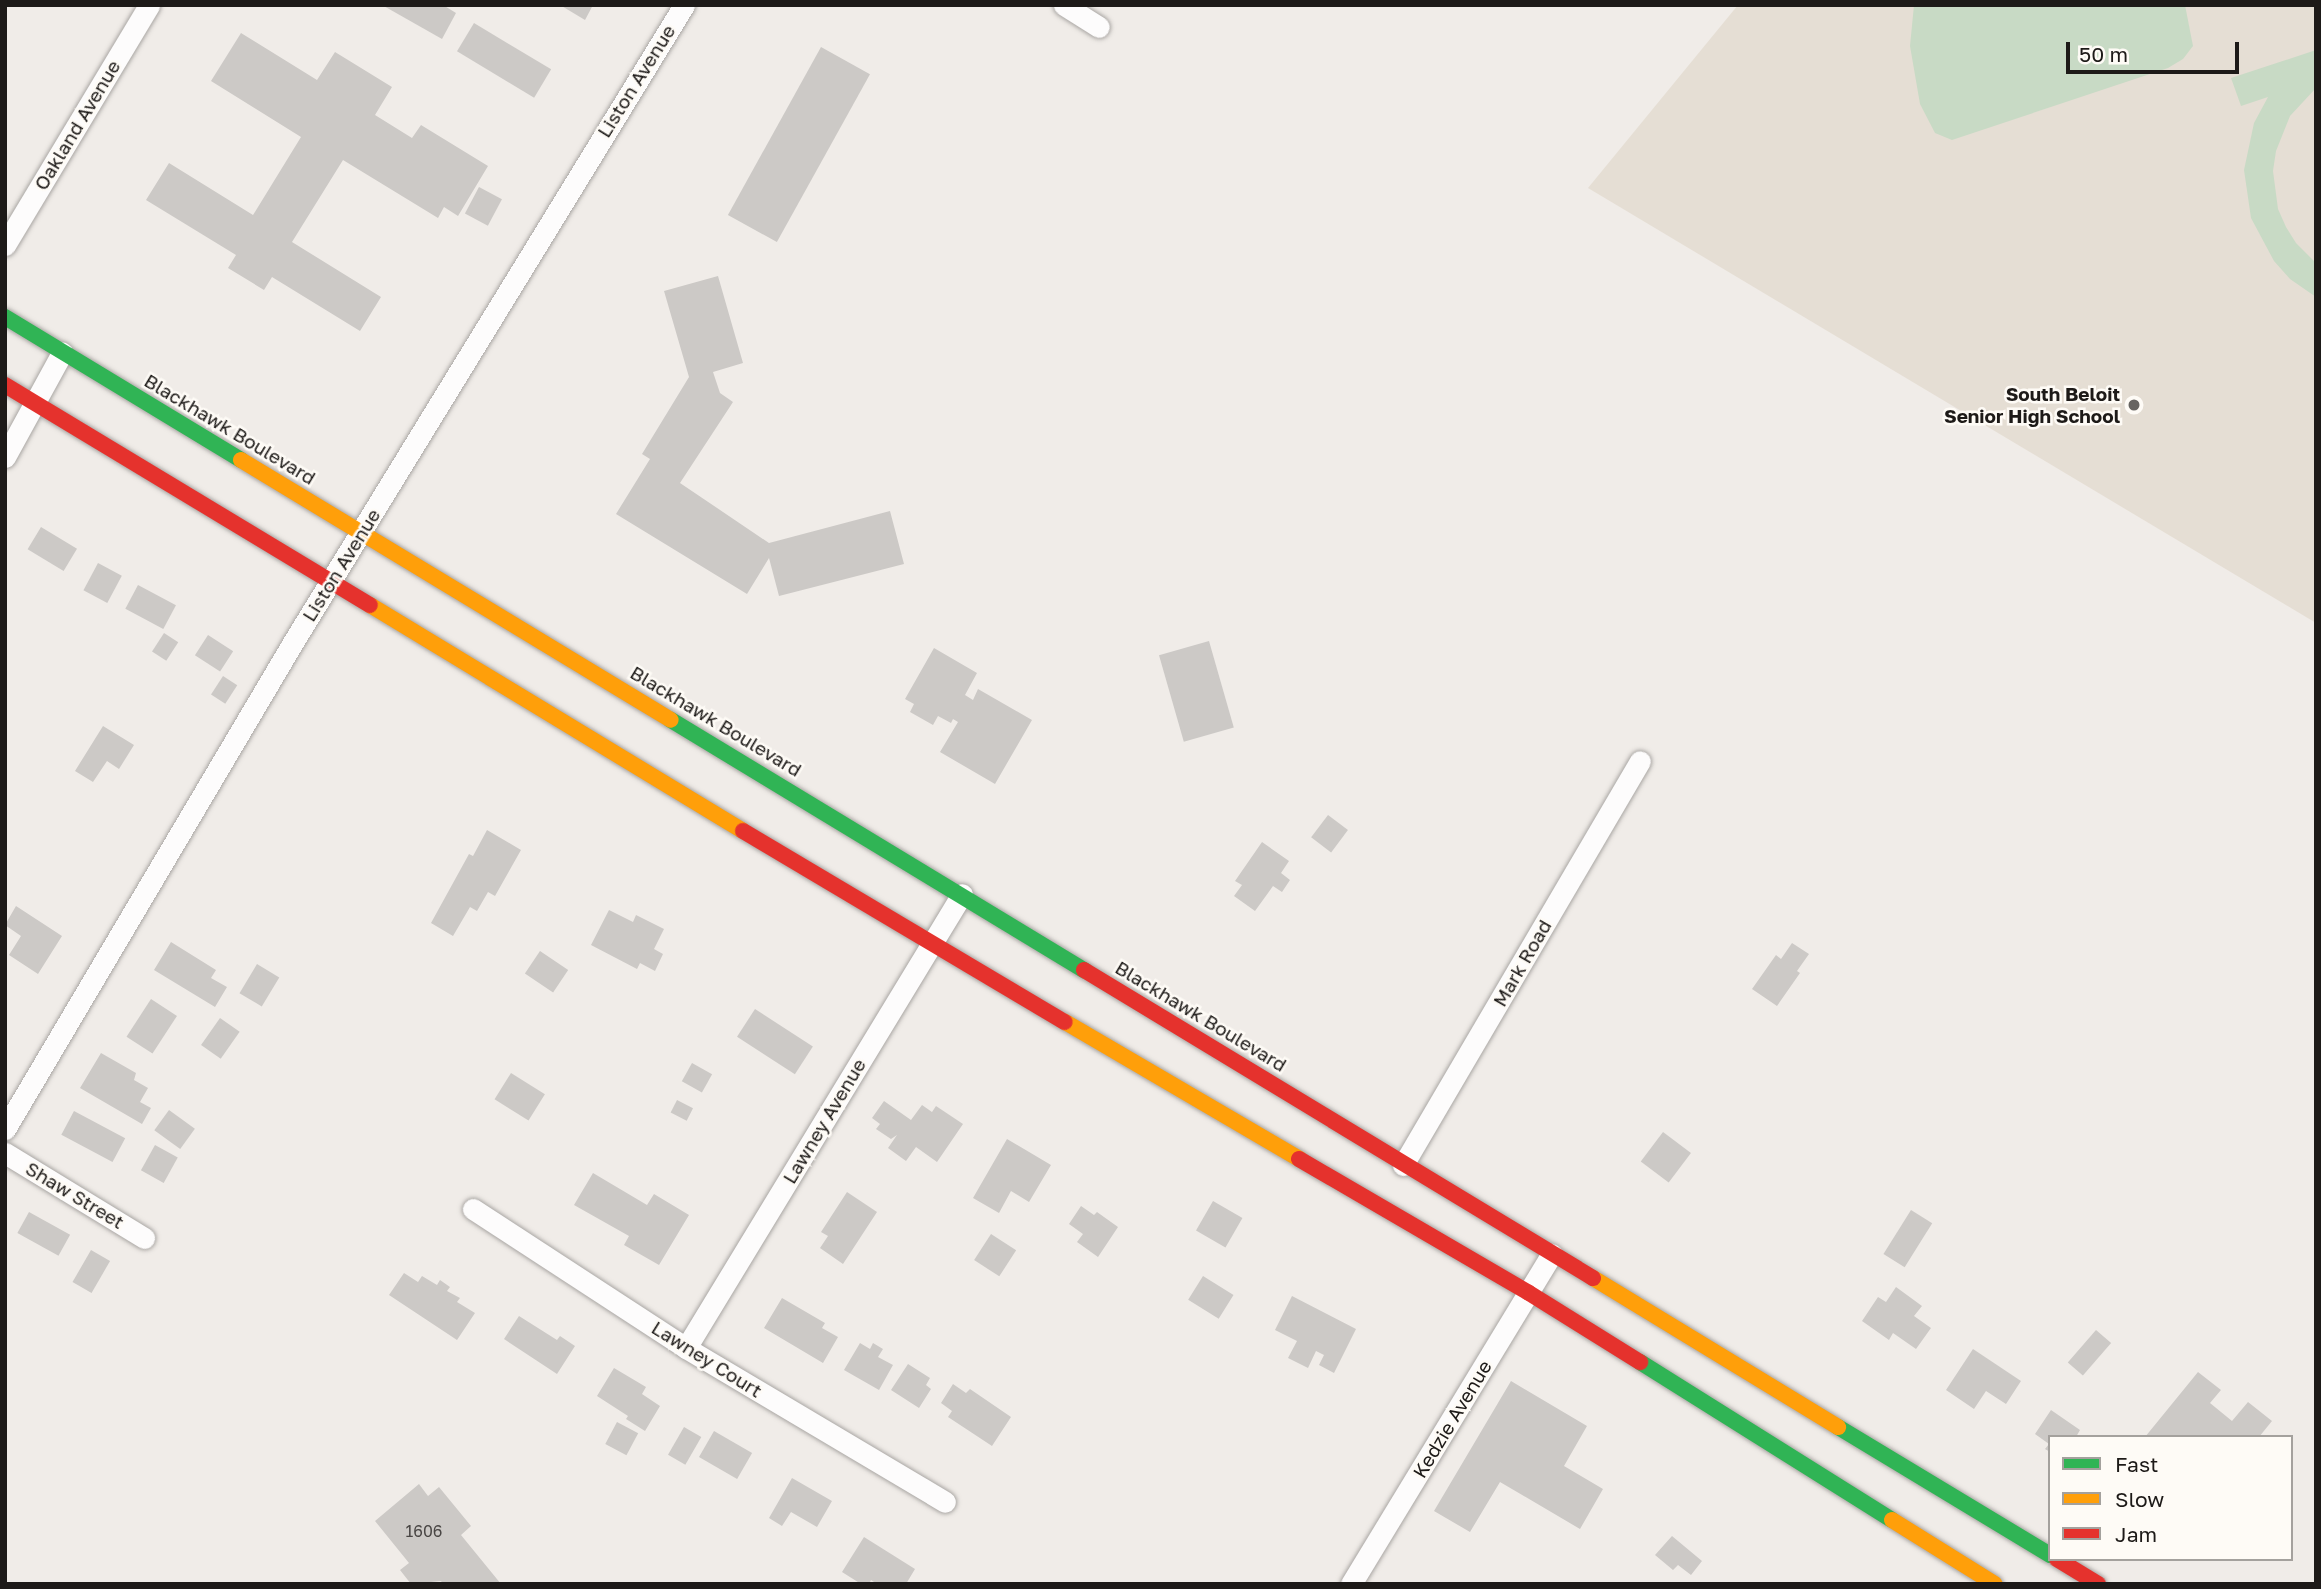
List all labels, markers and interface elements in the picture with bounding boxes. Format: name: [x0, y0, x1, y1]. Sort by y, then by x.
street label: Liston Avenue: [592, 20, 680, 142]
scale bar: [2069, 28, 2242, 72]
text: 50 m: [2079, 41, 2128, 67]
street label: Oakland Avenue: [29, 56, 125, 194]
street label: Blackhawk Boulevard: [140, 369, 320, 489]
place label: South Beloit Senior High School: [1944, 383, 2120, 427]
marker: South Beloit Senior High School: [2126, 397, 2142, 413]
street label: Liston Avenue: [297, 504, 385, 626]
street label: Blackhawk Boulevard: [626, 661, 806, 781]
street label: Mark Road: [1488, 916, 1556, 1010]
street label: Blackhawk Boulevard: [1111, 956, 1291, 1076]
street label: Lawney Avenue: [778, 1054, 870, 1188]
street label: Shaw Street: [22, 1157, 128, 1233]
street label: Lawney Court: [648, 1316, 766, 1402]
street label: Kedzie Avenue: [1408, 1356, 1496, 1482]
legend: [2048, 1435, 2293, 1561]
text: Fast: [2115, 1451, 2158, 1477]
text: Slow: [2115, 1486, 2164, 1512]
house number: 1606: [405, 1521, 443, 1541]
text: Jam: [2115, 1521, 2157, 1547]

